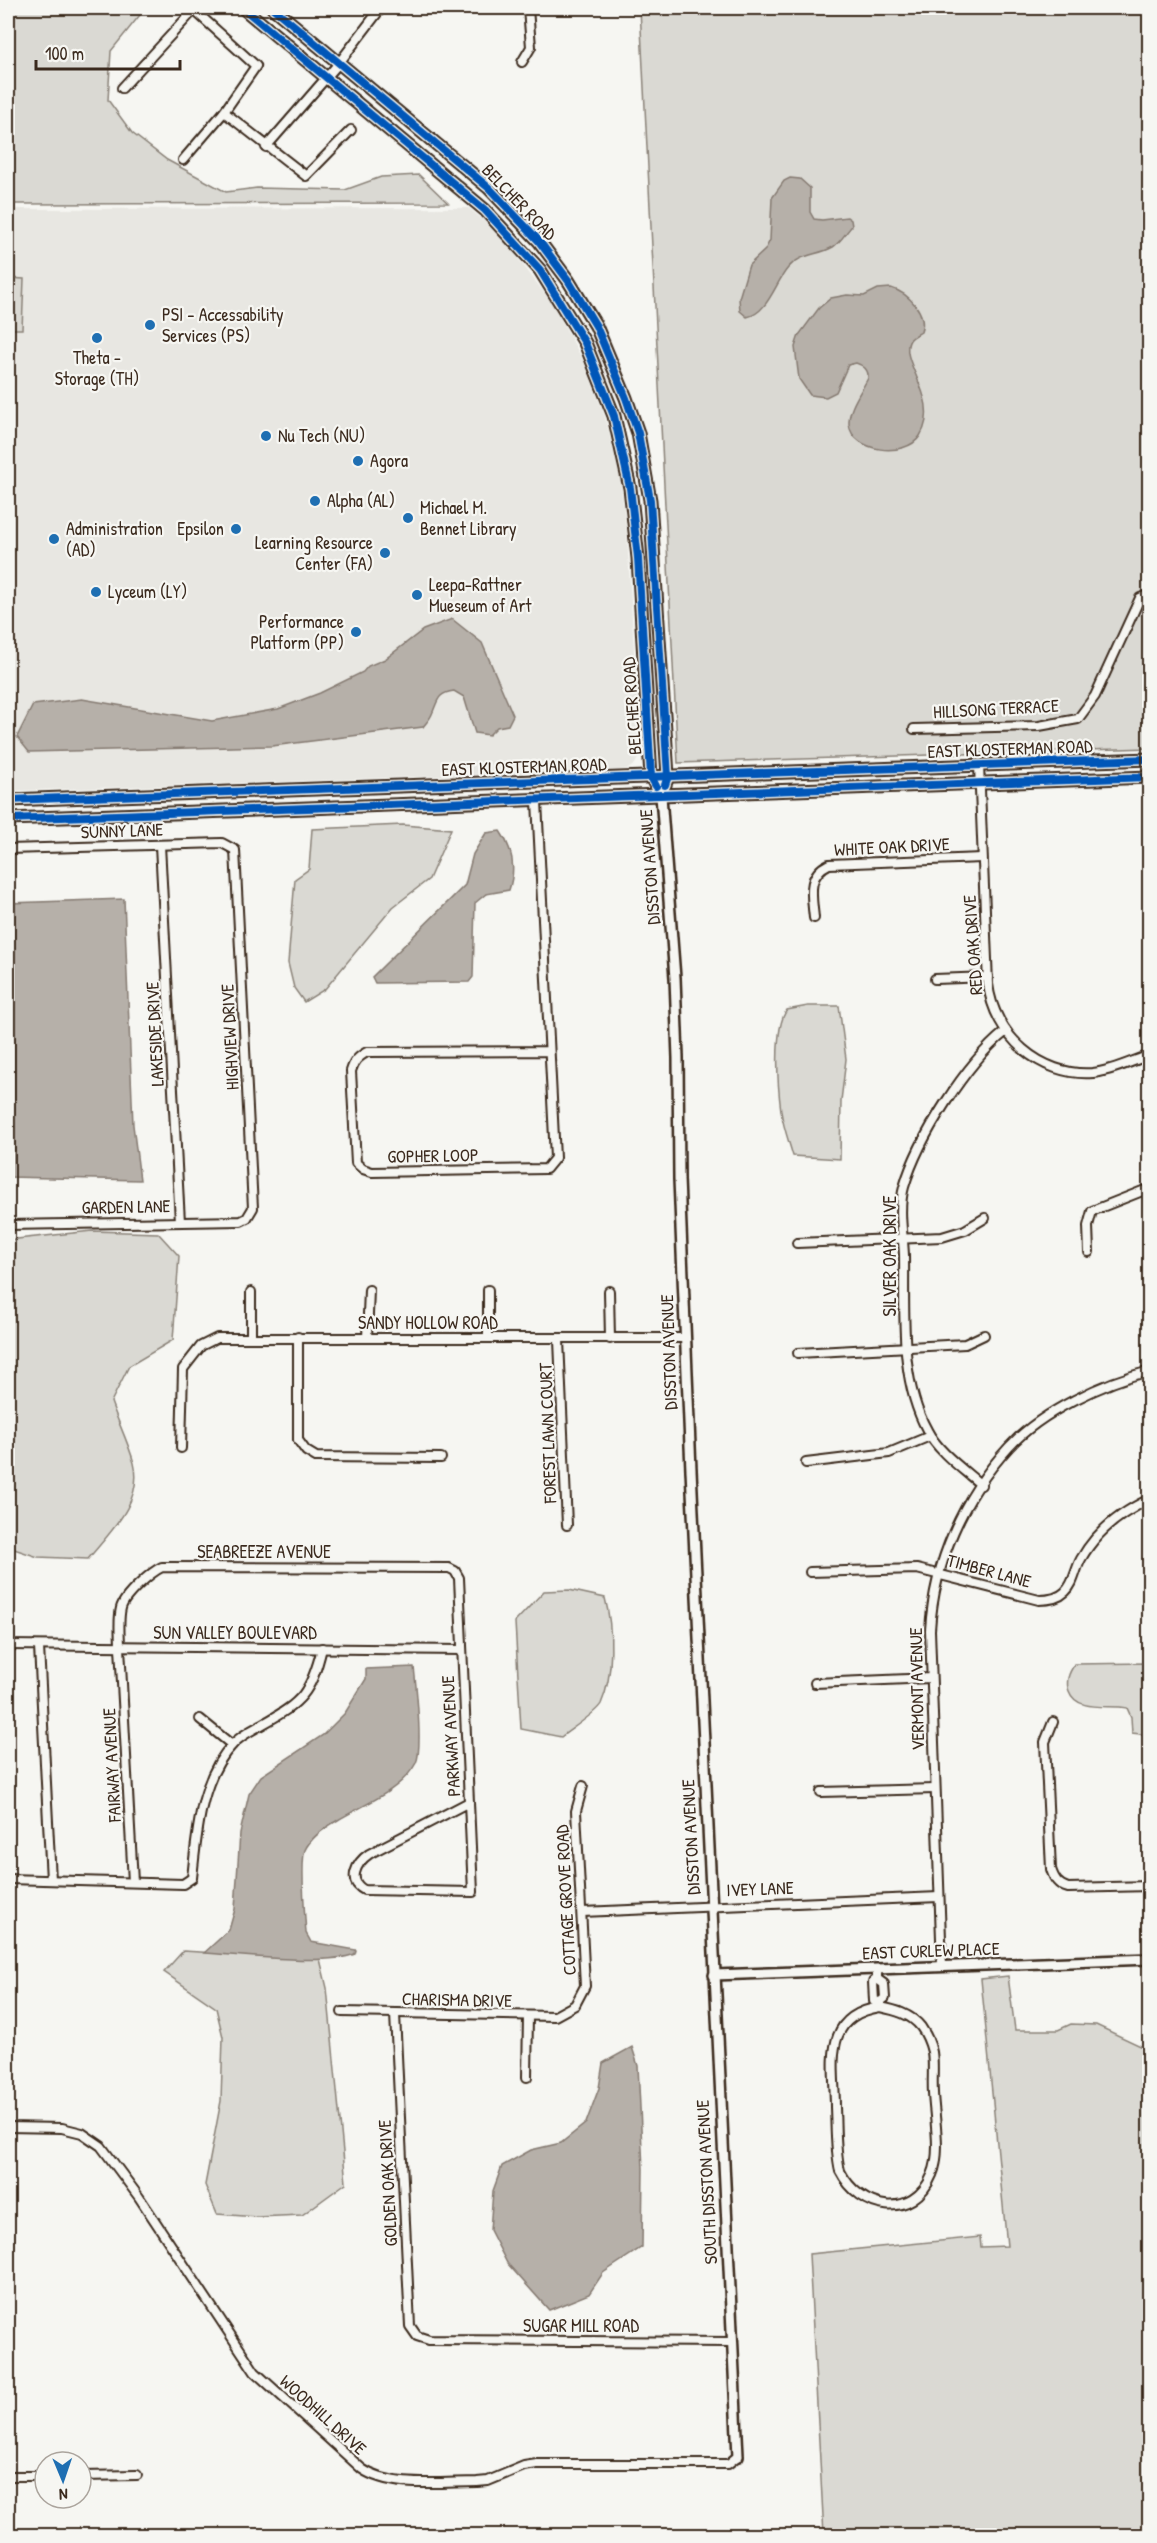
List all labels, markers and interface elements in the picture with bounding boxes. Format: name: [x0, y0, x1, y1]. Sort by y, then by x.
scale bar: [36, 33, 180, 71]
text: 100 m: [45, 41, 84, 66]
street label: BELCHER ROAD: [476, 158, 563, 246]
place label: PSI - Accessability Services (PS): [162, 302, 284, 348]
marker: PSI - Accessability Services (PS): [143, 318, 157, 332]
marker: Theta - Storage (TH): [90, 331, 104, 345]
place label: Theta - Storage (TH): [55, 345, 139, 391]
place label: Nu Tech (NU): [278, 423, 365, 448]
marker: Nu Tech (NU): [259, 429, 273, 443]
place label: Agora: [370, 448, 408, 473]
marker: Agora: [351, 454, 365, 468]
place label: Alpha (AL): [327, 488, 395, 513]
marker: Alpha (AL): [308, 494, 322, 508]
place label: Michael M. Bennet Library: [420, 495, 517, 541]
marker: Michael M. Bennet Library: [401, 511, 415, 525]
place label: Administration (AD): [66, 516, 163, 562]
place label: Epsilon: [177, 516, 224, 541]
marker: Epsilon: [229, 522, 243, 536]
place label: Learning Resource Center (FA): [255, 530, 373, 576]
marker: Administration (AD): [47, 532, 61, 546]
marker: Learning Resource Center (FA): [378, 546, 392, 560]
place label: Leepa-Rattner Mueseum of Art: [429, 572, 532, 618]
place label: Lyceum (LY): [108, 579, 187, 604]
marker: Lyceum (LY): [89, 585, 103, 599]
marker: Leepa-Rattner Mueseum of Art: [410, 588, 424, 602]
place label: Performance Platform (PP): [250, 609, 344, 655]
marker: Performance Platform (PP): [349, 625, 363, 639]
street label: BELCHER ROAD: [616, 656, 647, 756]
street label: HILLSONG TERRACE: [932, 693, 1060, 724]
street label: EAST KLOSTERMAN ROAD: [927, 733, 1093, 764]
street label: EAST KLOSTERMAN ROAD: [441, 751, 607, 782]
street label: DISSTON AVENUE: [633, 808, 666, 926]
street label: SUNNY LANE: [80, 817, 164, 844]
street label: WHITE OAK DRIVE: [834, 831, 950, 862]
street label: RED OAK DRIVE: [957, 894, 988, 996]
street label: LAKESIDE DRIVE: [139, 981, 170, 1087]
street label: HIGHVIEW DRIVE: [214, 983, 245, 1091]
street label: GOPHER LOOP: [387, 1142, 479, 1169]
street label: GARDEN LANE: [81, 1193, 171, 1220]
street label: SILVER OAK DRIVE: [877, 1195, 902, 1316]
street label: DISSTON AVENUE: [654, 1294, 683, 1410]
street label: SANDY HOLLOW ROAD: [358, 1310, 498, 1335]
street label: FOREST LAWN COURT: [533, 1362, 562, 1505]
street label: SEABREEZE AVENUE: [197, 1539, 331, 1564]
street label: TIMBER LANE: [944, 1547, 1034, 1594]
street label: SUN VALLEY BOULEVARD: [153, 1620, 317, 1645]
street label: VERMONT AVENUE: [903, 1627, 930, 1751]
street label: PARKWAY AVENUE: [435, 1675, 466, 1797]
street label: FAIRWAY AVENUE: [96, 1707, 127, 1824]
street label: DISSTON AVENUE: [675, 1779, 706, 1895]
street label: COTTAGE GROVE ROAD: [549, 1824, 582, 1976]
street label: IVEY LANE: [726, 1875, 794, 1902]
street label: EAST CURLEW PLACE: [862, 1936, 1000, 1965]
street label: CHARISMA DRIVE: [402, 1986, 512, 2013]
street label: SOUTH DISSTON AVENUE: [690, 2099, 723, 2265]
street label: GOLDEN OAK DRIVE: [372, 2119, 403, 2247]
street label: SUGAR MILL ROAD: [523, 2313, 639, 2338]
street label: WOODHILL DRIVE: [275, 2369, 372, 2460]
north arrow: [33, 2450, 93, 2510]
text: N: [58, 2484, 68, 2506]

